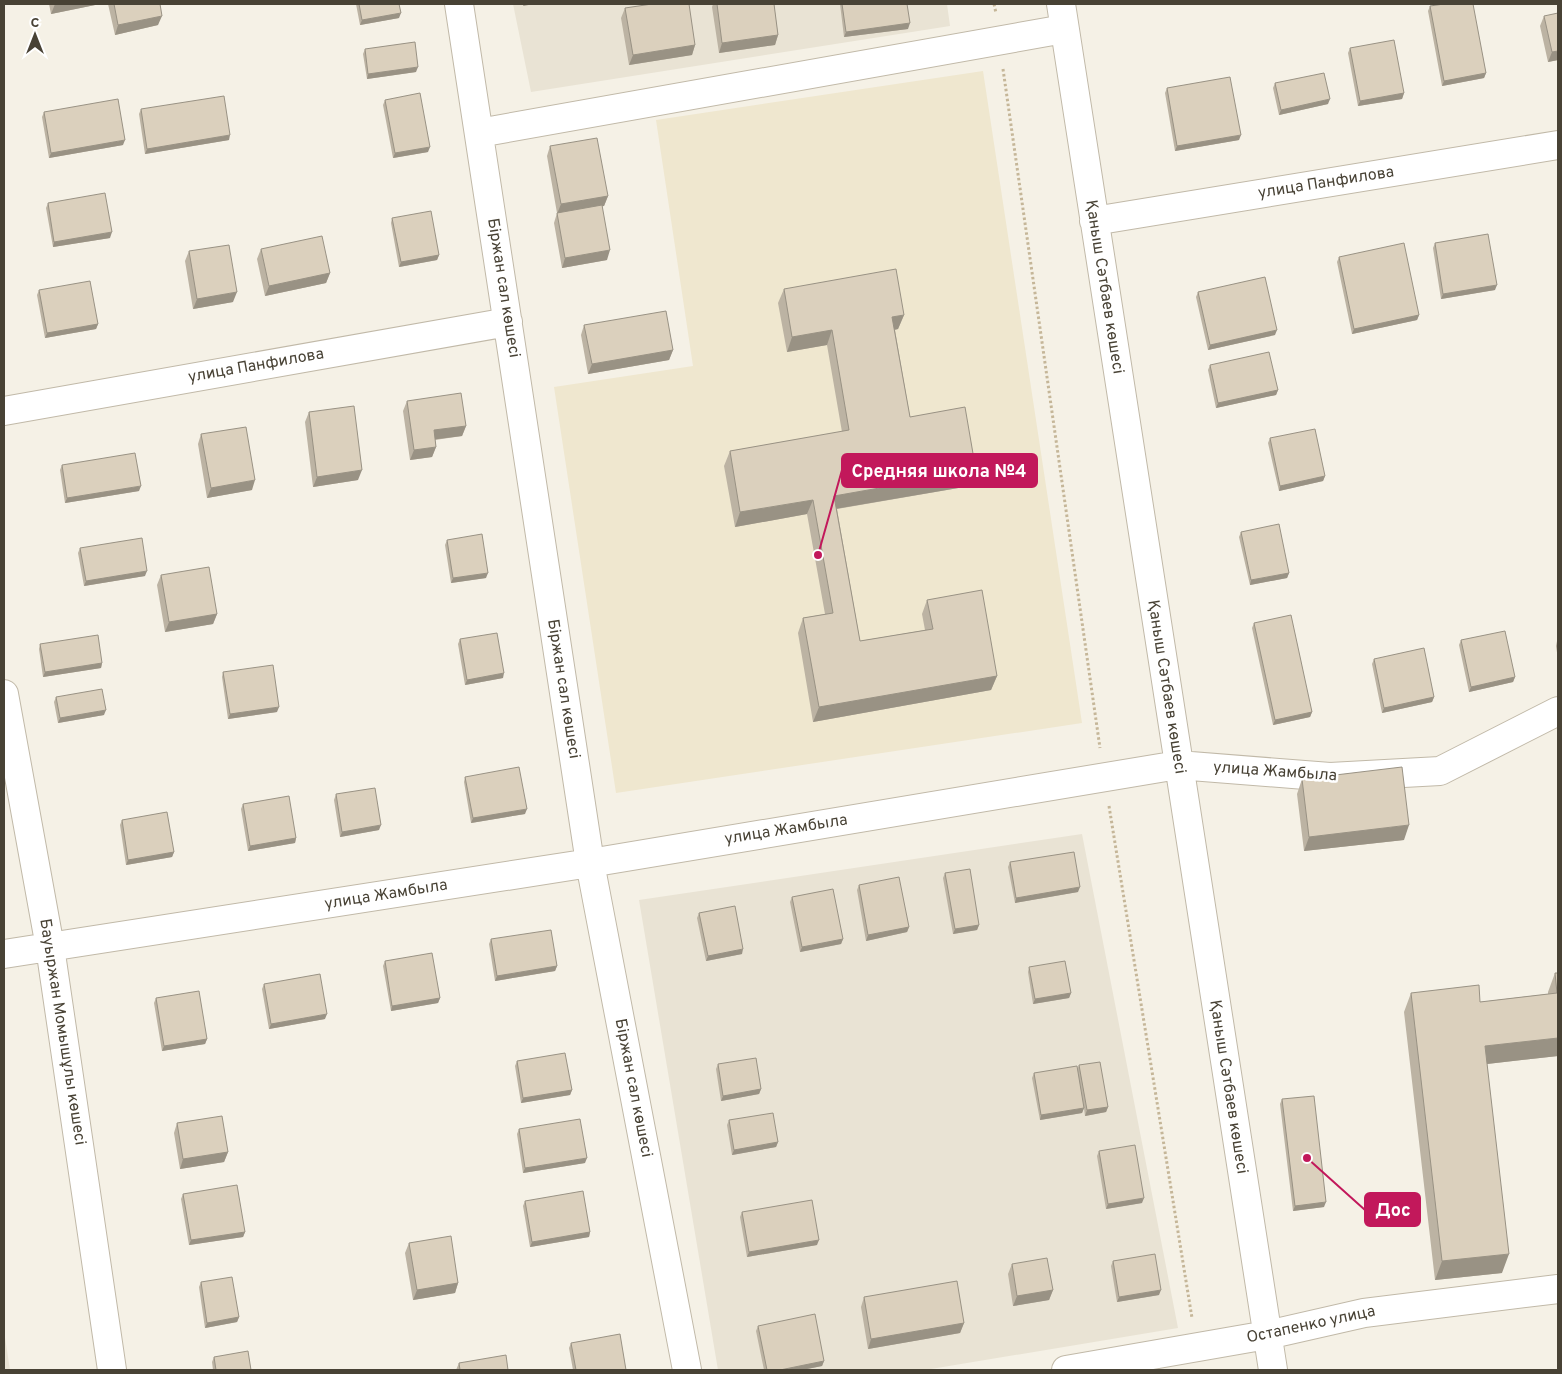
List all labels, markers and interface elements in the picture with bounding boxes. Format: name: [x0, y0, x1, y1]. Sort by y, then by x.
north arrow: [10, 10, 60, 60]
text: С: [31, 15, 40, 32]
street label: улица Панфилова: [1256, 162, 1396, 204]
street label: Қаныш Сәтбаев көшесі: [1080, 198, 1128, 376]
street label: Біржан сал көшесі: [482, 217, 524, 359]
street label: улица Панфилова: [186, 344, 326, 388]
callout: Средняя школа №4: [842, 454, 1037, 487]
text: Средняя школа №4: [851, 461, 1027, 484]
street label: Қаныш Сәтбаев көшесі: [1142, 598, 1190, 776]
street label: Біржан сал көшесі: [542, 618, 584, 760]
street label: улица Жамбыла: [1212, 758, 1338, 786]
street label: улица Жамбыла: [723, 810, 849, 850]
street label: улица Жамбыла: [323, 875, 449, 915]
street label: Бауыржан Момышұлы көшесі: [34, 917, 90, 1147]
street label: Қаныш Сәтбаев көшесі: [1204, 998, 1252, 1176]
street label: Біржан сал көшесі: [610, 1017, 656, 1159]
callout: Дос: [1365, 1193, 1420, 1226]
text: Дос: [1375, 1200, 1411, 1223]
street label: Остапенко улица: [1245, 1302, 1377, 1348]

